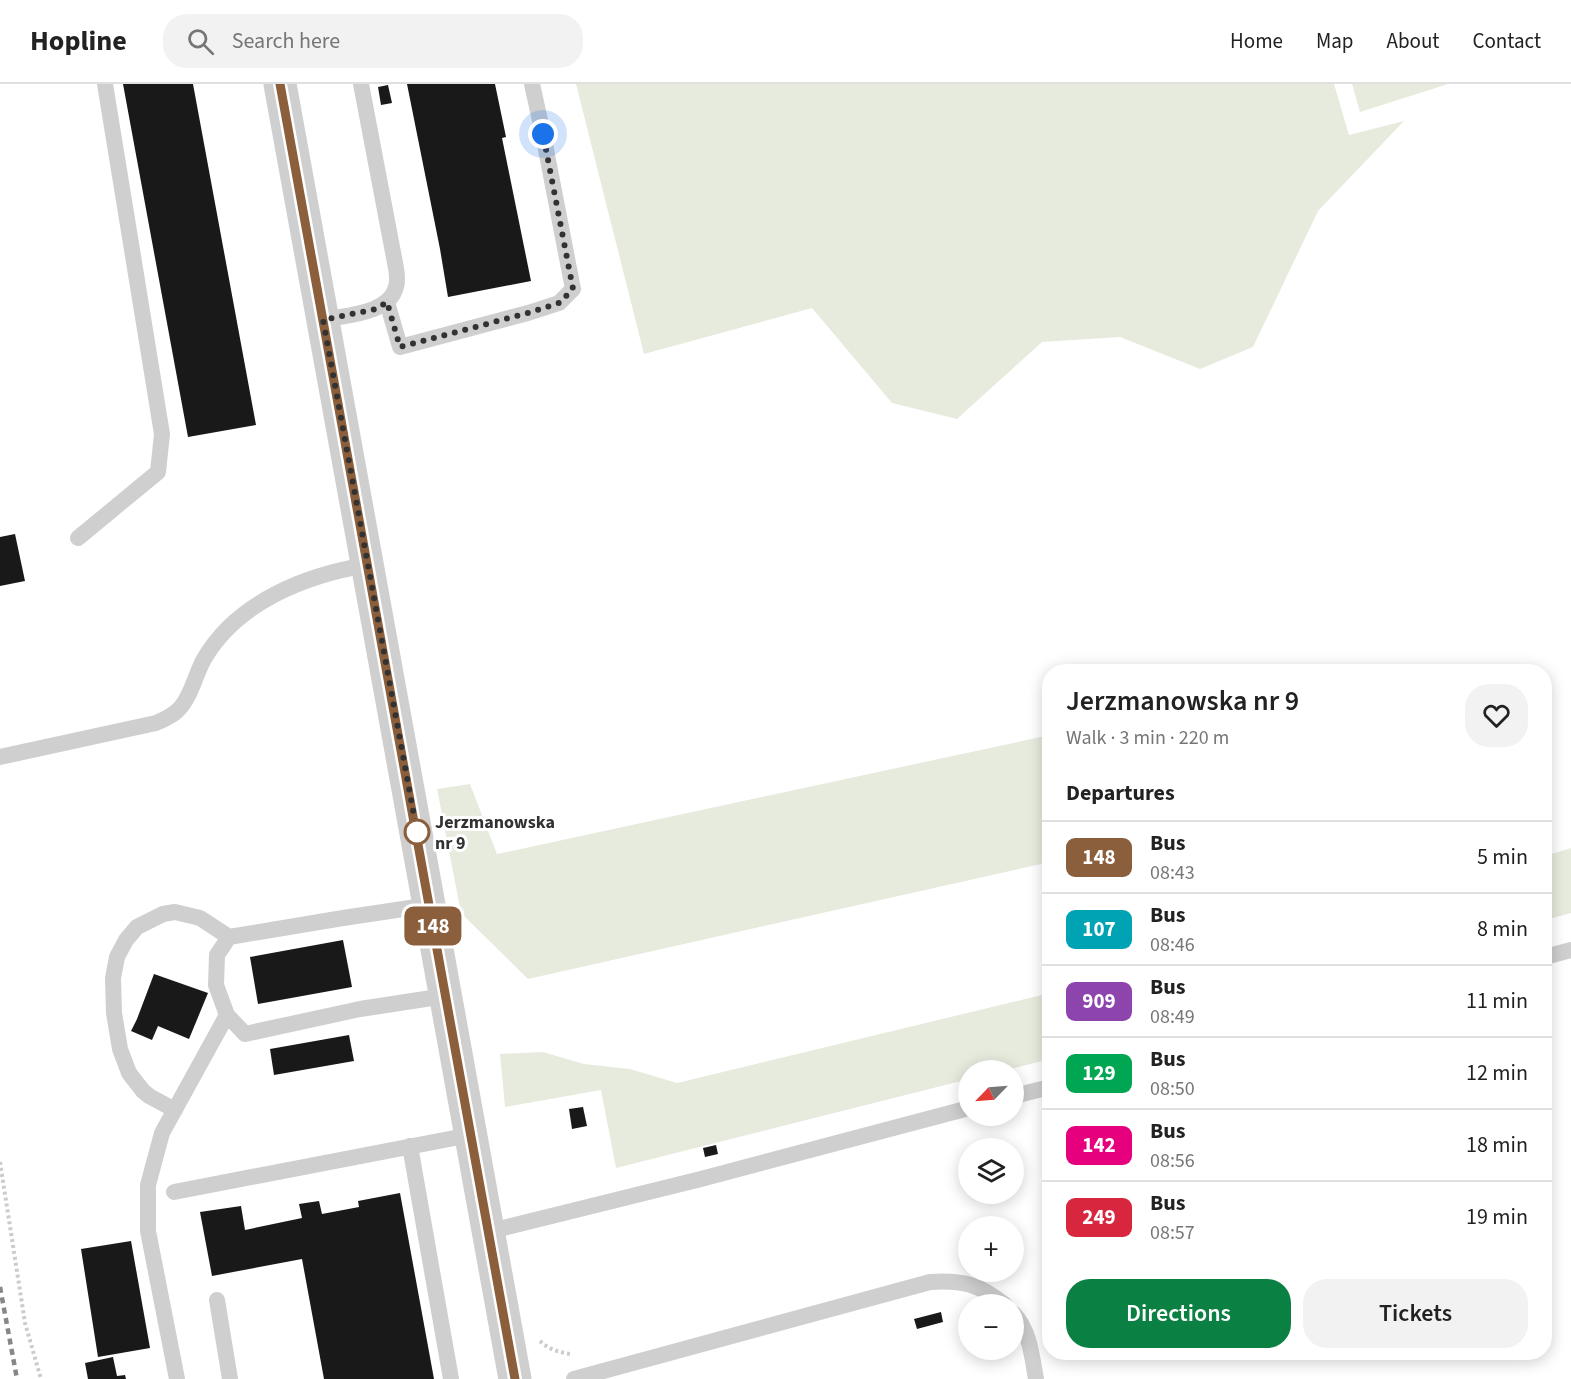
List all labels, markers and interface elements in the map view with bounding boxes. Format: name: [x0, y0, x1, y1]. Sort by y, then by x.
search box: [163, 14, 583, 68]
text: Hopline: [30, 21, 127, 61]
icon: search: [184, 25, 217, 58]
text: Search here: [232, 25, 340, 57]
text: Home: [1230, 26, 1283, 56]
text: Map: [1316, 26, 1354, 56]
text: About: [1387, 26, 1439, 56]
text: Contact: [1472, 26, 1541, 56]
your location: [528, 119, 558, 149]
text: Jerzmanowska nr 9: [1066, 681, 1299, 721]
button: heart: [1465, 684, 1528, 747]
text: Walk · 3 min · 220 m: [1066, 724, 1229, 752]
text: Departures: [1066, 777, 1175, 809]
place label: Jerzmanowska nr 9: [435, 810, 555, 856]
marker: Jerzmanowska nr 9: [404, 819, 430, 845]
text: Bus: [1150, 827, 1186, 859]
text: 5 min: [1477, 841, 1528, 873]
text: 148: [1082, 842, 1116, 872]
text: 08:43: [1150, 859, 1195, 887]
text: Bus: [1150, 899, 1186, 931]
line badge: 148: [398, 906, 468, 946]
text: 148: [416, 911, 450, 941]
text: 8 min: [1477, 913, 1528, 945]
text: 107: [1082, 914, 1116, 944]
text: 08:46: [1150, 931, 1195, 959]
text: Bus: [1150, 971, 1186, 1003]
text: 11 min: [1466, 985, 1528, 1017]
text: 909: [1082, 986, 1116, 1016]
text: 08:49: [1150, 1003, 1195, 1031]
text: Bus: [1150, 1043, 1186, 1075]
text: 12 min: [1466, 1057, 1528, 1089]
text: 129: [1082, 1058, 1116, 1088]
north arrow: [958, 1060, 1024, 1126]
map controls: [958, 1060, 1024, 1360]
text: 08:50: [1150, 1075, 1195, 1103]
text: Bus: [1150, 1115, 1186, 1147]
text: 18 min: [1466, 1129, 1528, 1161]
text: 142: [1082, 1130, 1116, 1160]
button: layers: [958, 1138, 1024, 1204]
text: 08:56: [1150, 1147, 1195, 1175]
text: Bus: [1150, 1187, 1186, 1219]
text: 19 min: [1466, 1201, 1528, 1233]
text: 249: [1082, 1202, 1116, 1232]
button: +: [958, 1216, 1024, 1282]
text: 08:57: [1150, 1219, 1195, 1247]
button: Directions: [1066, 1279, 1291, 1348]
button: Tickets: [1303, 1279, 1528, 1348]
button: −: [958, 1294, 1024, 1360]

